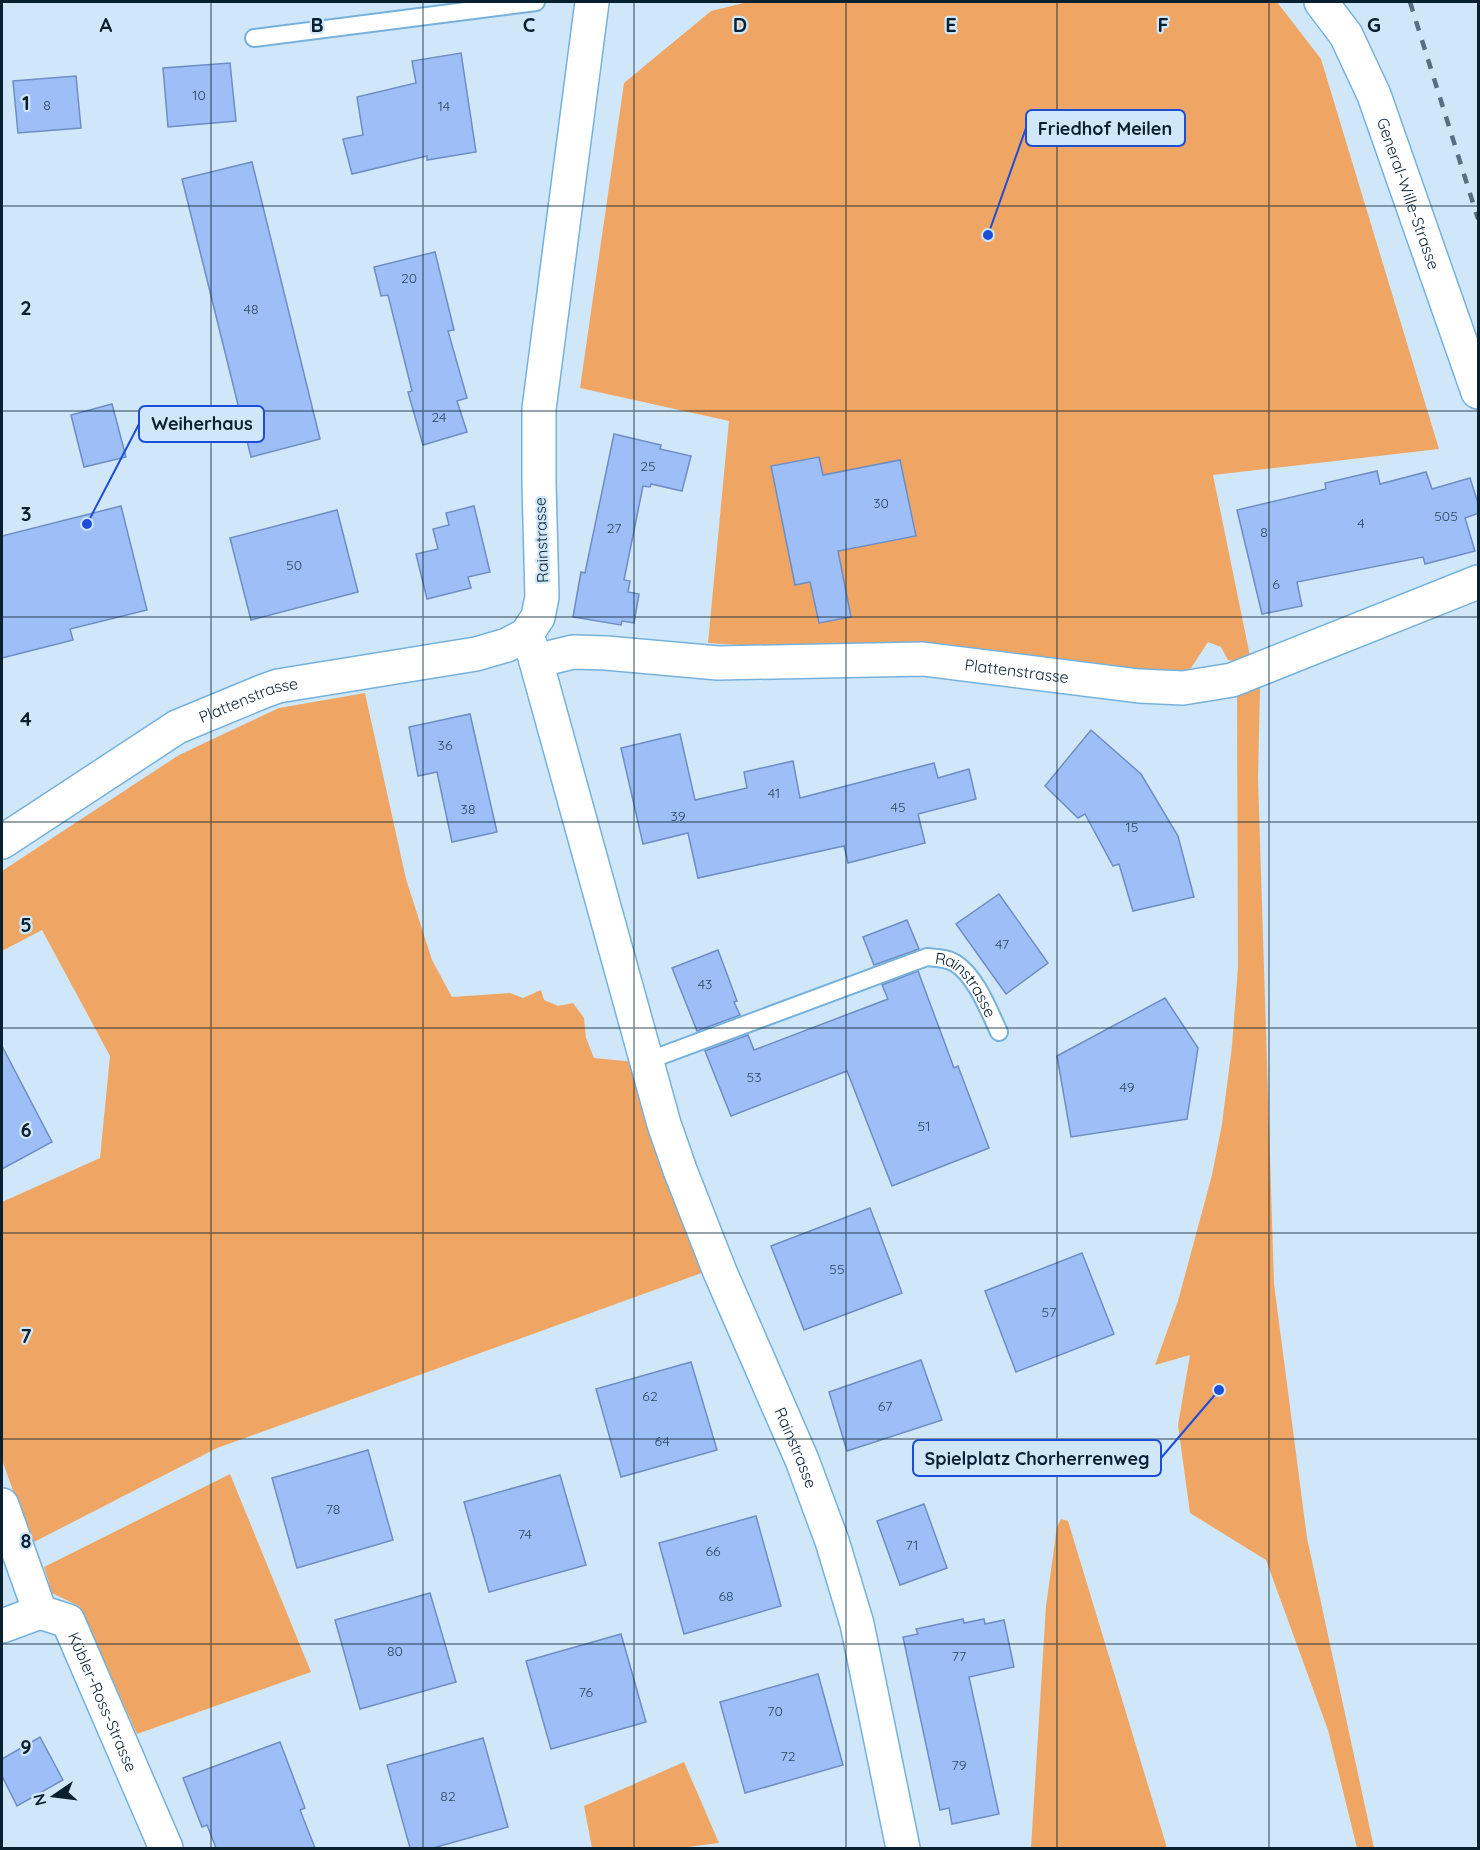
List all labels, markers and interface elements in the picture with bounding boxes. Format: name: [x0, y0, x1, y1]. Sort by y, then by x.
text: A: [100, 12, 113, 37]
text: B: [310, 12, 324, 37]
text: C: [523, 12, 536, 37]
text: D: [733, 12, 747, 37]
text: E: [945, 12, 957, 37]
text: F: [1157, 12, 1169, 37]
text: G: [1367, 12, 1381, 37]
house number: 10: [192, 86, 206, 104]
text: 1: [22, 90, 30, 115]
house number: 8: [43, 96, 51, 114]
house number: 14: [438, 97, 450, 115]
callout: Friedhof Meilen: [1026, 110, 1185, 146]
street label: General-Wille-Strasse: [1373, 115, 1444, 272]
text: Friedhof Meilen: [1038, 117, 1172, 140]
house number: 20: [401, 269, 417, 287]
text: 2: [20, 295, 32, 320]
house number: 48: [244, 300, 258, 318]
callout: Weiherhaus: [139, 406, 264, 442]
house number: 24: [432, 408, 446, 426]
text: Weiherhaus: [151, 412, 253, 435]
house number: 25: [640, 457, 656, 475]
house number: 30: [873, 494, 889, 512]
street label: Rainstrasse: [530, 497, 552, 583]
text: 3: [21, 501, 31, 526]
house number: 505: [1434, 507, 1458, 525]
house number: 4: [1357, 514, 1365, 532]
house number: 27: [607, 519, 621, 537]
house number: 8: [1260, 523, 1268, 541]
house number: 50: [286, 556, 302, 574]
house number: 6: [1272, 575, 1280, 593]
street label: Plattenstrasse: [963, 654, 1070, 687]
street label: Plattenstrasse: [196, 673, 299, 727]
text: 4: [20, 706, 32, 731]
house number: 36: [438, 736, 453, 754]
house number: 41: [768, 784, 780, 802]
house number: 45: [890, 798, 906, 816]
house number: 38: [461, 800, 475, 818]
house number: 39: [670, 807, 686, 825]
house number: 15: [1126, 818, 1138, 836]
text: 5: [20, 912, 32, 937]
house number: 47: [995, 935, 1009, 953]
street label: Rainstrasse: [934, 948, 1001, 1020]
house number: 43: [698, 975, 712, 993]
house number: 53: [747, 1068, 761, 1086]
house number: 49: [1120, 1078, 1135, 1096]
text: 6: [20, 1117, 32, 1142]
house number: 51: [918, 1117, 930, 1135]
house number: 55: [829, 1260, 845, 1278]
house number: 57: [1042, 1303, 1056, 1321]
text: 7: [21, 1323, 32, 1348]
house number: 62: [642, 1387, 658, 1405]
house number: 67: [878, 1397, 892, 1415]
street label: Rainstrasse: [770, 1404, 822, 1491]
house number: 64: [654, 1432, 670, 1450]
callout: Spielplatz Chorherrenweg: [913, 1440, 1161, 1476]
text: Spielplatz Chorherrenweg: [925, 1447, 1149, 1470]
house number: 78: [326, 1500, 340, 1518]
house number: 74: [518, 1525, 532, 1543]
text: 8: [21, 1528, 32, 1553]
house number: 71: [905, 1536, 919, 1554]
house number: 66: [705, 1542, 721, 1560]
house number: 68: [718, 1587, 734, 1605]
street label: Kübler-Ross-Strasse: [64, 1629, 142, 1775]
house number: 80: [387, 1642, 403, 1660]
house number: 77: [952, 1647, 966, 1665]
house number: 76: [579, 1683, 594, 1701]
house number: 70: [767, 1702, 783, 1720]
text: 9: [20, 1734, 32, 1759]
house number: 72: [781, 1747, 796, 1765]
house number: 79: [952, 1756, 967, 1774]
north arrow: [24, 1766, 84, 1826]
house number: 82: [440, 1787, 456, 1805]
text: N: [28, 1792, 51, 1808]

